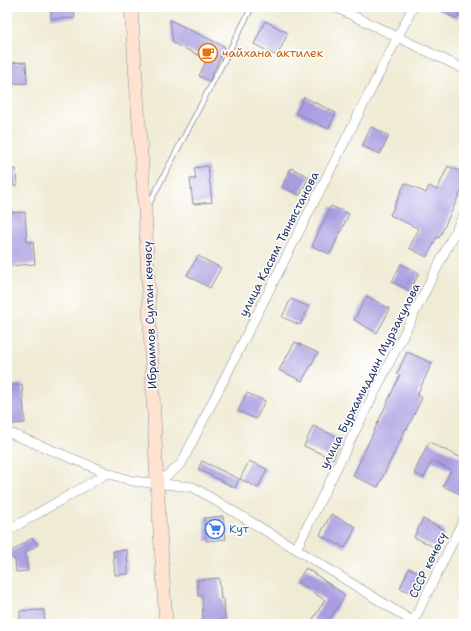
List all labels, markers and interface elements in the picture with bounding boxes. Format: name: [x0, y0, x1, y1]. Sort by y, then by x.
cafe icon: чайхана актилек: [197, 42, 219, 64]
place label: чайхана актилек: [222, 45, 324, 61]
street label: улица Касым Тыныстанова: [235, 168, 323, 319]
street label: Ибраимов Султан көчөсү: [139, 241, 161, 389]
street label: улица Бурхамиддин Мурзакулова: [316, 280, 424, 472]
supermarket icon: Кут: [204, 518, 226, 540]
place label: Кут: [229, 521, 250, 537]
street label: СССР көчөсү: [405, 529, 451, 601]

